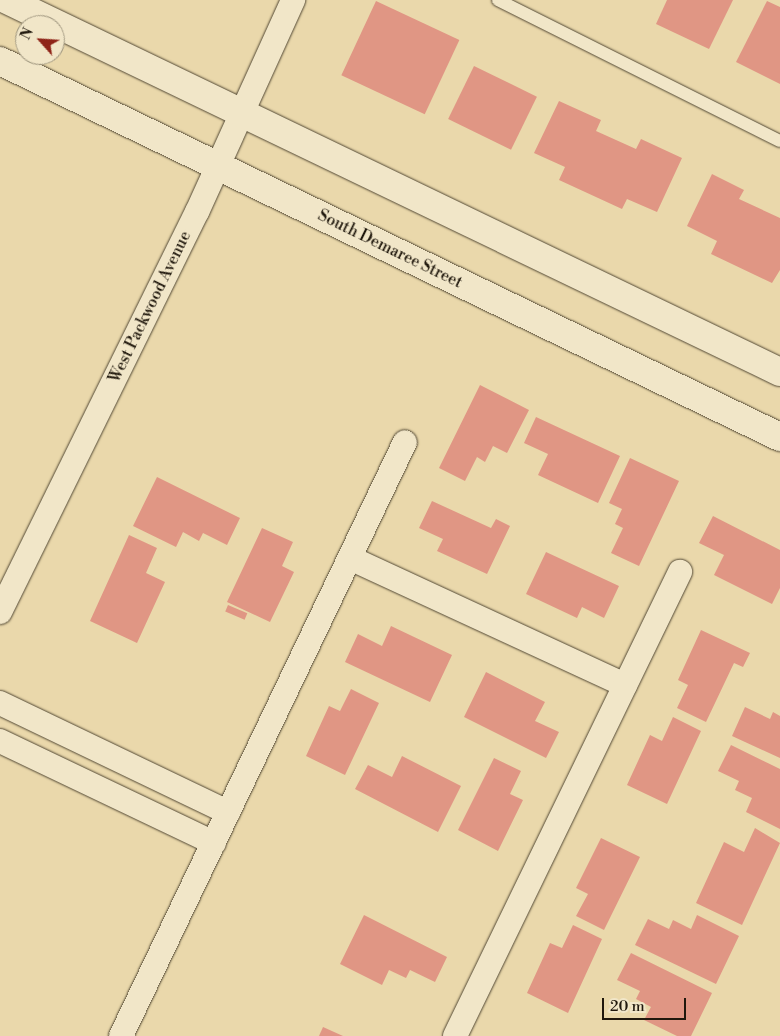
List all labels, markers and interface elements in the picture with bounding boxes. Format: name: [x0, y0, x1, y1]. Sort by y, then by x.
north arrow: [15, 15, 65, 65]
text: N: [17, 25, 38, 43]
street label: South Demaree Street: [315, 206, 465, 292]
street label: West Packwood Avenue: [105, 228, 195, 386]
scale bar: [605, 988, 689, 1020]
text: 20 m: [610, 997, 645, 1016]

